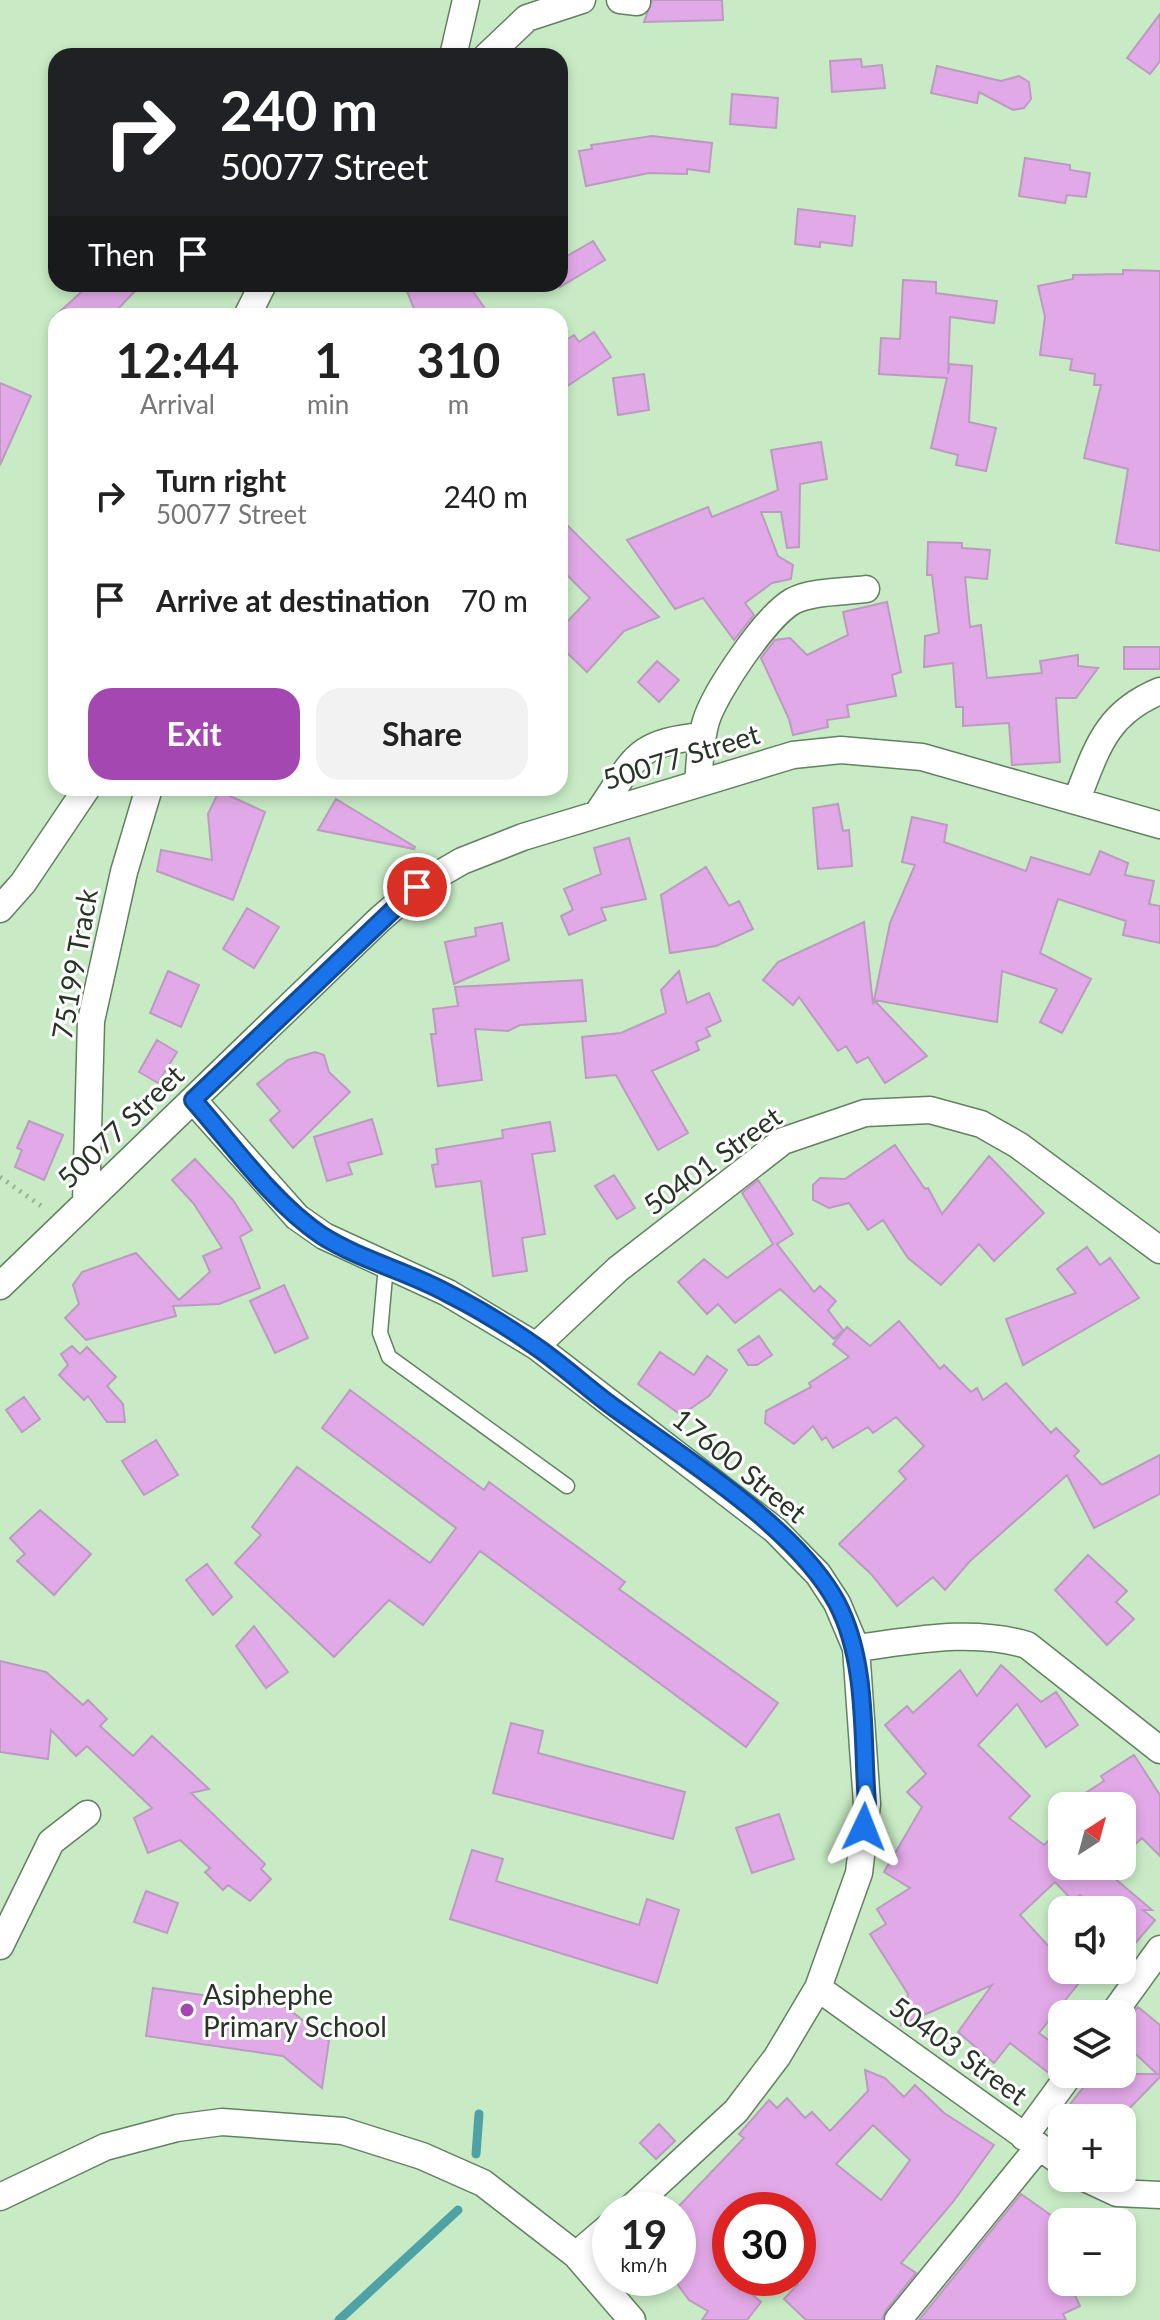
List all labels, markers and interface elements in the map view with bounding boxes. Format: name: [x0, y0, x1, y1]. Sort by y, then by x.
text: 240 m: [220, 76, 378, 143]
icon: right: [88, 80, 192, 184]
text: 50077 Street: [220, 144, 428, 188]
icon: arrive: [171, 232, 215, 276]
text: Then: [88, 236, 155, 272]
text: 12:44: [116, 331, 239, 388]
text: 1: [314, 331, 342, 388]
text: 310: [417, 331, 500, 388]
text: Arrival: [140, 388, 215, 420]
text: min: [307, 388, 349, 420]
text: m: [448, 388, 469, 420]
text: Turn right: [156, 462, 286, 498]
icon: right: [88, 474, 132, 518]
text: 240 m: [443, 478, 528, 514]
text: 50077 Street: [156, 498, 307, 530]
icon: arrive: [88, 578, 132, 622]
text: Arrive at destination: [156, 582, 430, 618]
text: 70 m: [461, 582, 528, 618]
button: Exit: [88, 688, 300, 780]
button: Share: [316, 688, 528, 780]
street label: 50077 Street: [599, 716, 763, 796]
pin: [383, 853, 451, 921]
icon: arrive: [395, 865, 439, 909]
street label: 75199 Track: [44, 885, 104, 1042]
street label: 50077 Street: [50, 1057, 190, 1195]
street label: 50401 Street: [636, 1099, 788, 1221]
street label: 17600 Street: [666, 1401, 814, 1529]
position arrow: [822, 1785, 906, 1869]
north arrow: [1048, 1792, 1136, 1880]
map controls: [1048, 1792, 1136, 2296]
button: sound: [1048, 1896, 1136, 1984]
place label: Asiphephe Primary School: [203, 1977, 387, 2043]
street label: 50403 Street: [883, 1989, 1035, 2111]
button: layers: [1048, 2000, 1136, 2088]
marker: Asiphephe Primary School: [178, 2001, 196, 2019]
button: +: [1048, 2104, 1136, 2192]
speed limit sign: 30: [712, 2192, 816, 2296]
button: −: [1048, 2208, 1136, 2296]
text: 19: [621, 2210, 667, 2258]
text: km/h: [621, 2252, 667, 2276]

